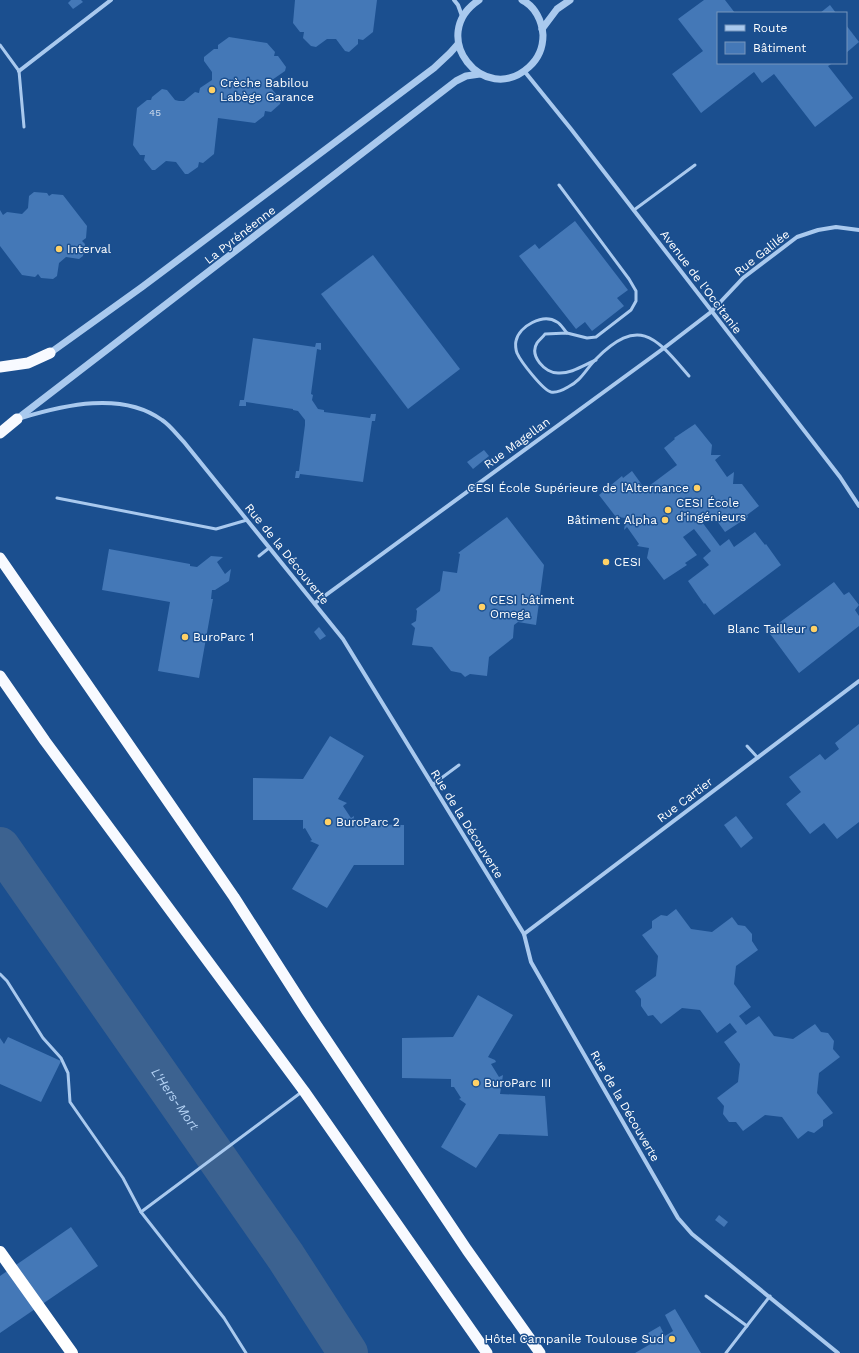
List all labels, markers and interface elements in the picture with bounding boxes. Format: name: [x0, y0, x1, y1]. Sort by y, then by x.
legend: [717, 12, 847, 64]
text: Route: [753, 21, 787, 35]
text: Bâtiment: [753, 41, 806, 55]
place label: Crèche Babilou Labège Garance: [220, 76, 314, 104]
marker: Crèche Babilou Labège Garance: [207, 85, 217, 95]
house number: 45: [149, 107, 161, 118]
street label: La Pyrénéenne: [202, 203, 278, 267]
street label: Avenue de l'Occitanie: [657, 227, 745, 337]
street label: Rue Galilée: [732, 227, 792, 279]
place label: Interval: [67, 242, 112, 256]
marker: Interval: [54, 244, 64, 254]
street label: Rue Magellan: [481, 414, 553, 472]
place label: CESI École Supérieure de l’Alternance: [467, 481, 689, 495]
marker: CESI École Supérieure de l’Alternance: [692, 483, 702, 493]
place label: CESI École d'ingénieurs: [676, 496, 746, 524]
street label: Rue de la Découverte: [242, 501, 332, 607]
marker: CESI École d'ingénieurs: [663, 505, 673, 515]
place label: Bâtiment Alpha: [567, 513, 657, 527]
marker: Bâtiment Alpha: [660, 515, 670, 525]
place label: CESI: [614, 555, 641, 569]
marker: CESI: [601, 557, 611, 567]
place label: CESI bâtiment Omega: [490, 593, 574, 621]
marker: CESI bâtiment Omega: [477, 602, 487, 612]
place label: Blanc Tailleur: [727, 622, 806, 636]
marker: Blanc Tailleur: [809, 624, 819, 634]
place label: BuroParc 1: [193, 630, 254, 644]
marker: BuroParc 1: [180, 632, 190, 642]
street label: Rue de la Découverte: [428, 767, 506, 881]
street label: Rue Cartier: [654, 775, 716, 825]
place label: BuroParc 2: [336, 815, 400, 829]
marker: BuroParc 2: [323, 817, 333, 827]
street label: Rue de la Découverte: [588, 1048, 663, 1164]
water label: L'Hers-Mort: [149, 1065, 203, 1133]
place label: BuroParc III: [484, 1076, 551, 1090]
marker: BuroParc III: [471, 1078, 481, 1088]
place label: Hôtel Campanile Toulouse Sud: [484, 1332, 664, 1346]
marker: Hôtel Campanile Toulouse Sud: [667, 1334, 677, 1344]

